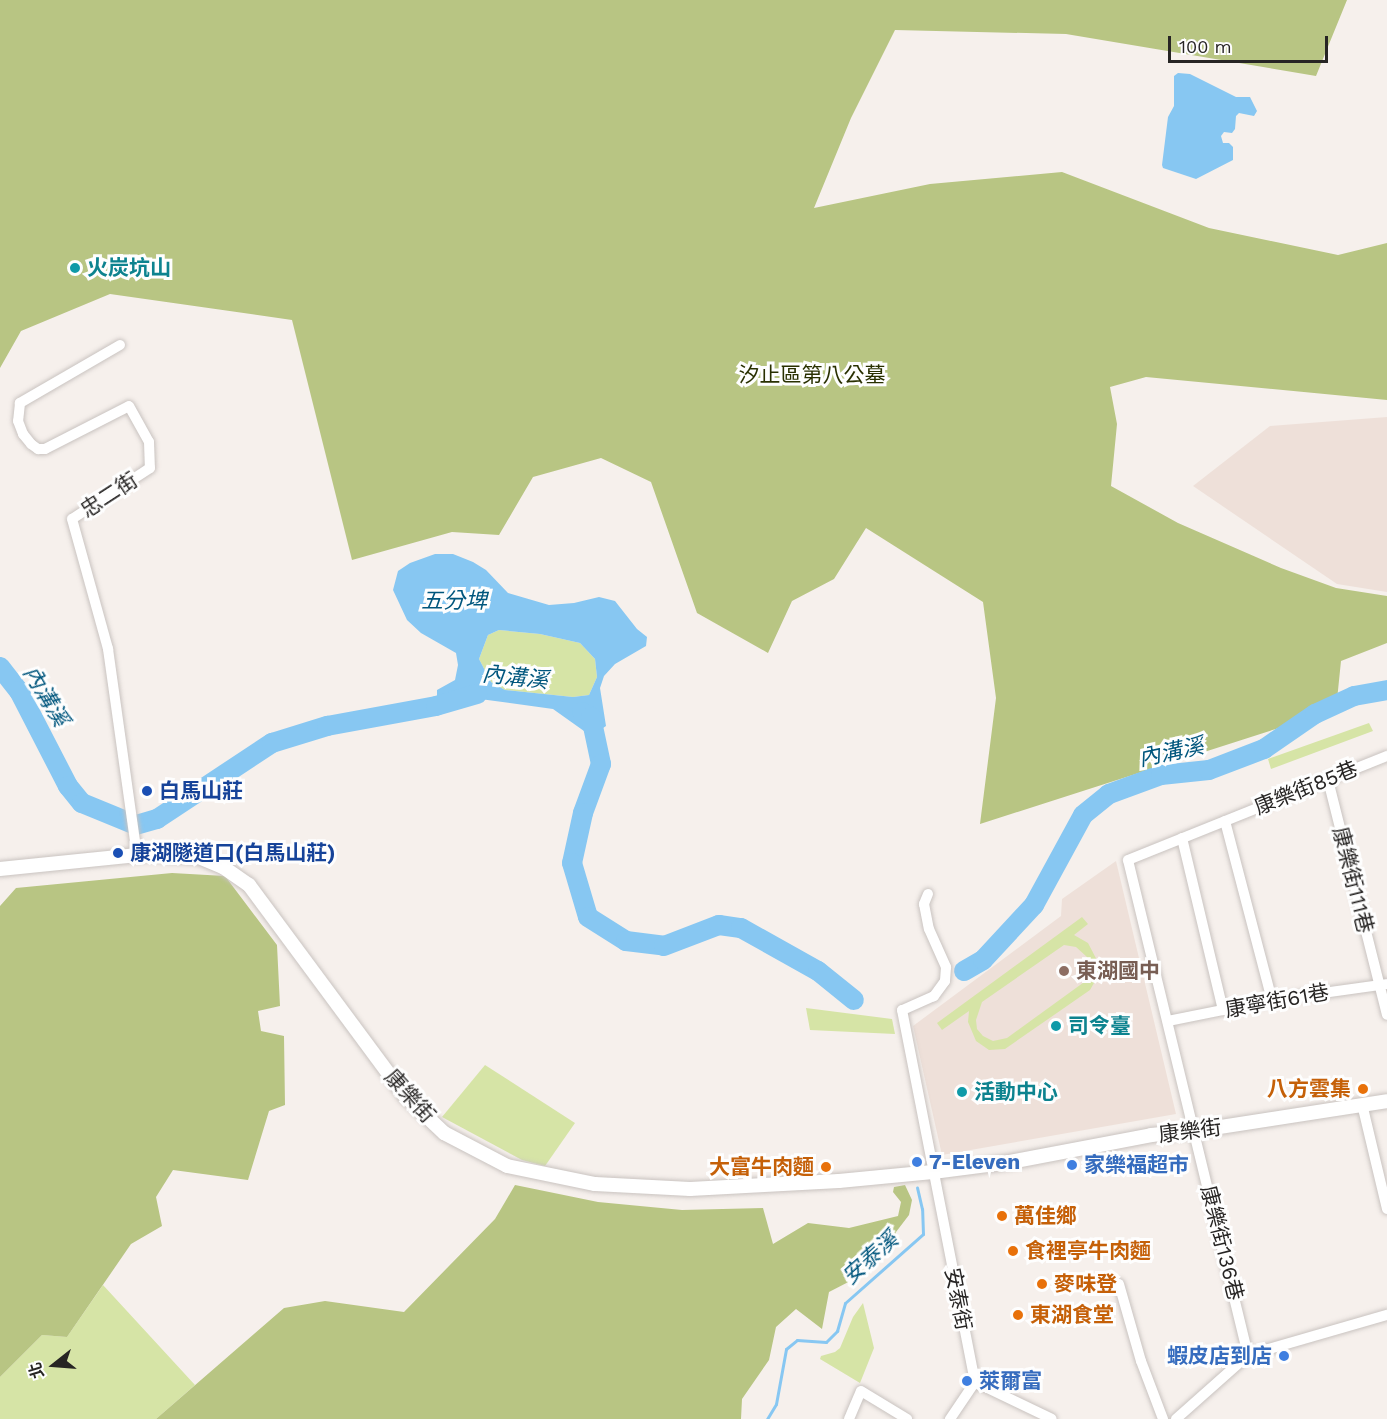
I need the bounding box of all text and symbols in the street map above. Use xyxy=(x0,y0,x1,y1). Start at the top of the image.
scale bar xyxy=(1171,24,1332,62)
text: 100 m xyxy=(1179,36,1232,57)
place label: 火炭坑山 xyxy=(87,255,171,281)
marker: 火炭坑山 xyxy=(68,261,82,275)
park label: 汐止區第八公墓 xyxy=(739,362,885,388)
street label: 忠二街 xyxy=(76,467,142,523)
water label: 五分埤 xyxy=(421,588,487,614)
water label: 內溝溪 xyxy=(481,660,549,694)
water label: 內溝溪 xyxy=(18,661,74,731)
water label: 內溝溪 xyxy=(1136,732,1206,772)
street label: 康樂街85巷 xyxy=(1251,756,1361,820)
place label: 白馬山莊 xyxy=(159,778,243,804)
marker: 白馬山莊 xyxy=(140,784,154,798)
street label: 康樂街111巷 xyxy=(1328,824,1378,936)
place label: 康湖隧道口(白馬山莊) xyxy=(130,840,335,866)
marker: 康湖隧道口(白馬山莊) xyxy=(111,846,125,860)
place label: 東湖國中 xyxy=(1076,958,1160,984)
marker: 東湖國中 xyxy=(1057,964,1071,978)
street label: 康寧街61巷 xyxy=(1223,979,1331,1023)
place label: 司令臺 xyxy=(1068,1013,1131,1039)
marker: 司令臺 xyxy=(1049,1019,1063,1033)
street label: 康樂街 xyxy=(380,1064,440,1128)
place label: 八方雲集 xyxy=(1267,1076,1351,1102)
place label: 活動中心 xyxy=(974,1079,1058,1105)
marker: 八方雲集 xyxy=(1356,1082,1370,1096)
marker: 活動中心 xyxy=(955,1085,969,1099)
street label: 康樂街 xyxy=(1157,1115,1223,1147)
place label: 7-Eleven xyxy=(929,1149,1020,1175)
place label: 家樂福超市 xyxy=(1084,1152,1189,1178)
place label: 大富牛肉麵 xyxy=(709,1154,814,1180)
marker: 7-Eleven xyxy=(910,1155,924,1169)
marker: 家樂福超市 xyxy=(1065,1158,1079,1172)
marker: 大富牛肉麵 xyxy=(819,1160,833,1174)
street label: 康樂街136巷 xyxy=(1196,1183,1248,1303)
place label: 萬佳鄉 xyxy=(1014,1203,1077,1229)
marker: 萬佳鄉 xyxy=(995,1209,1009,1223)
water label: 安泰溪 xyxy=(837,1226,903,1290)
place label: 食裡亭牛肉麵 xyxy=(1025,1238,1151,1264)
marker: 食裡亭牛肉麵 xyxy=(1006,1244,1020,1258)
street label: 安泰街 xyxy=(940,1266,976,1332)
place label: 麥味登 xyxy=(1054,1271,1117,1297)
marker: 麥味登 xyxy=(1035,1277,1049,1291)
place label: 東湖食堂 xyxy=(1030,1302,1114,1328)
marker: 東湖食堂 xyxy=(1011,1308,1025,1322)
north arrow xyxy=(24,1335,84,1395)
place label: 蝦皮店到店 xyxy=(1167,1343,1272,1369)
marker: 蝦皮店到店 xyxy=(1277,1349,1291,1363)
text: 北 xyxy=(25,1360,48,1381)
place label: 萊爾富 xyxy=(979,1368,1042,1394)
marker: 萊爾富 xyxy=(960,1374,974,1388)

